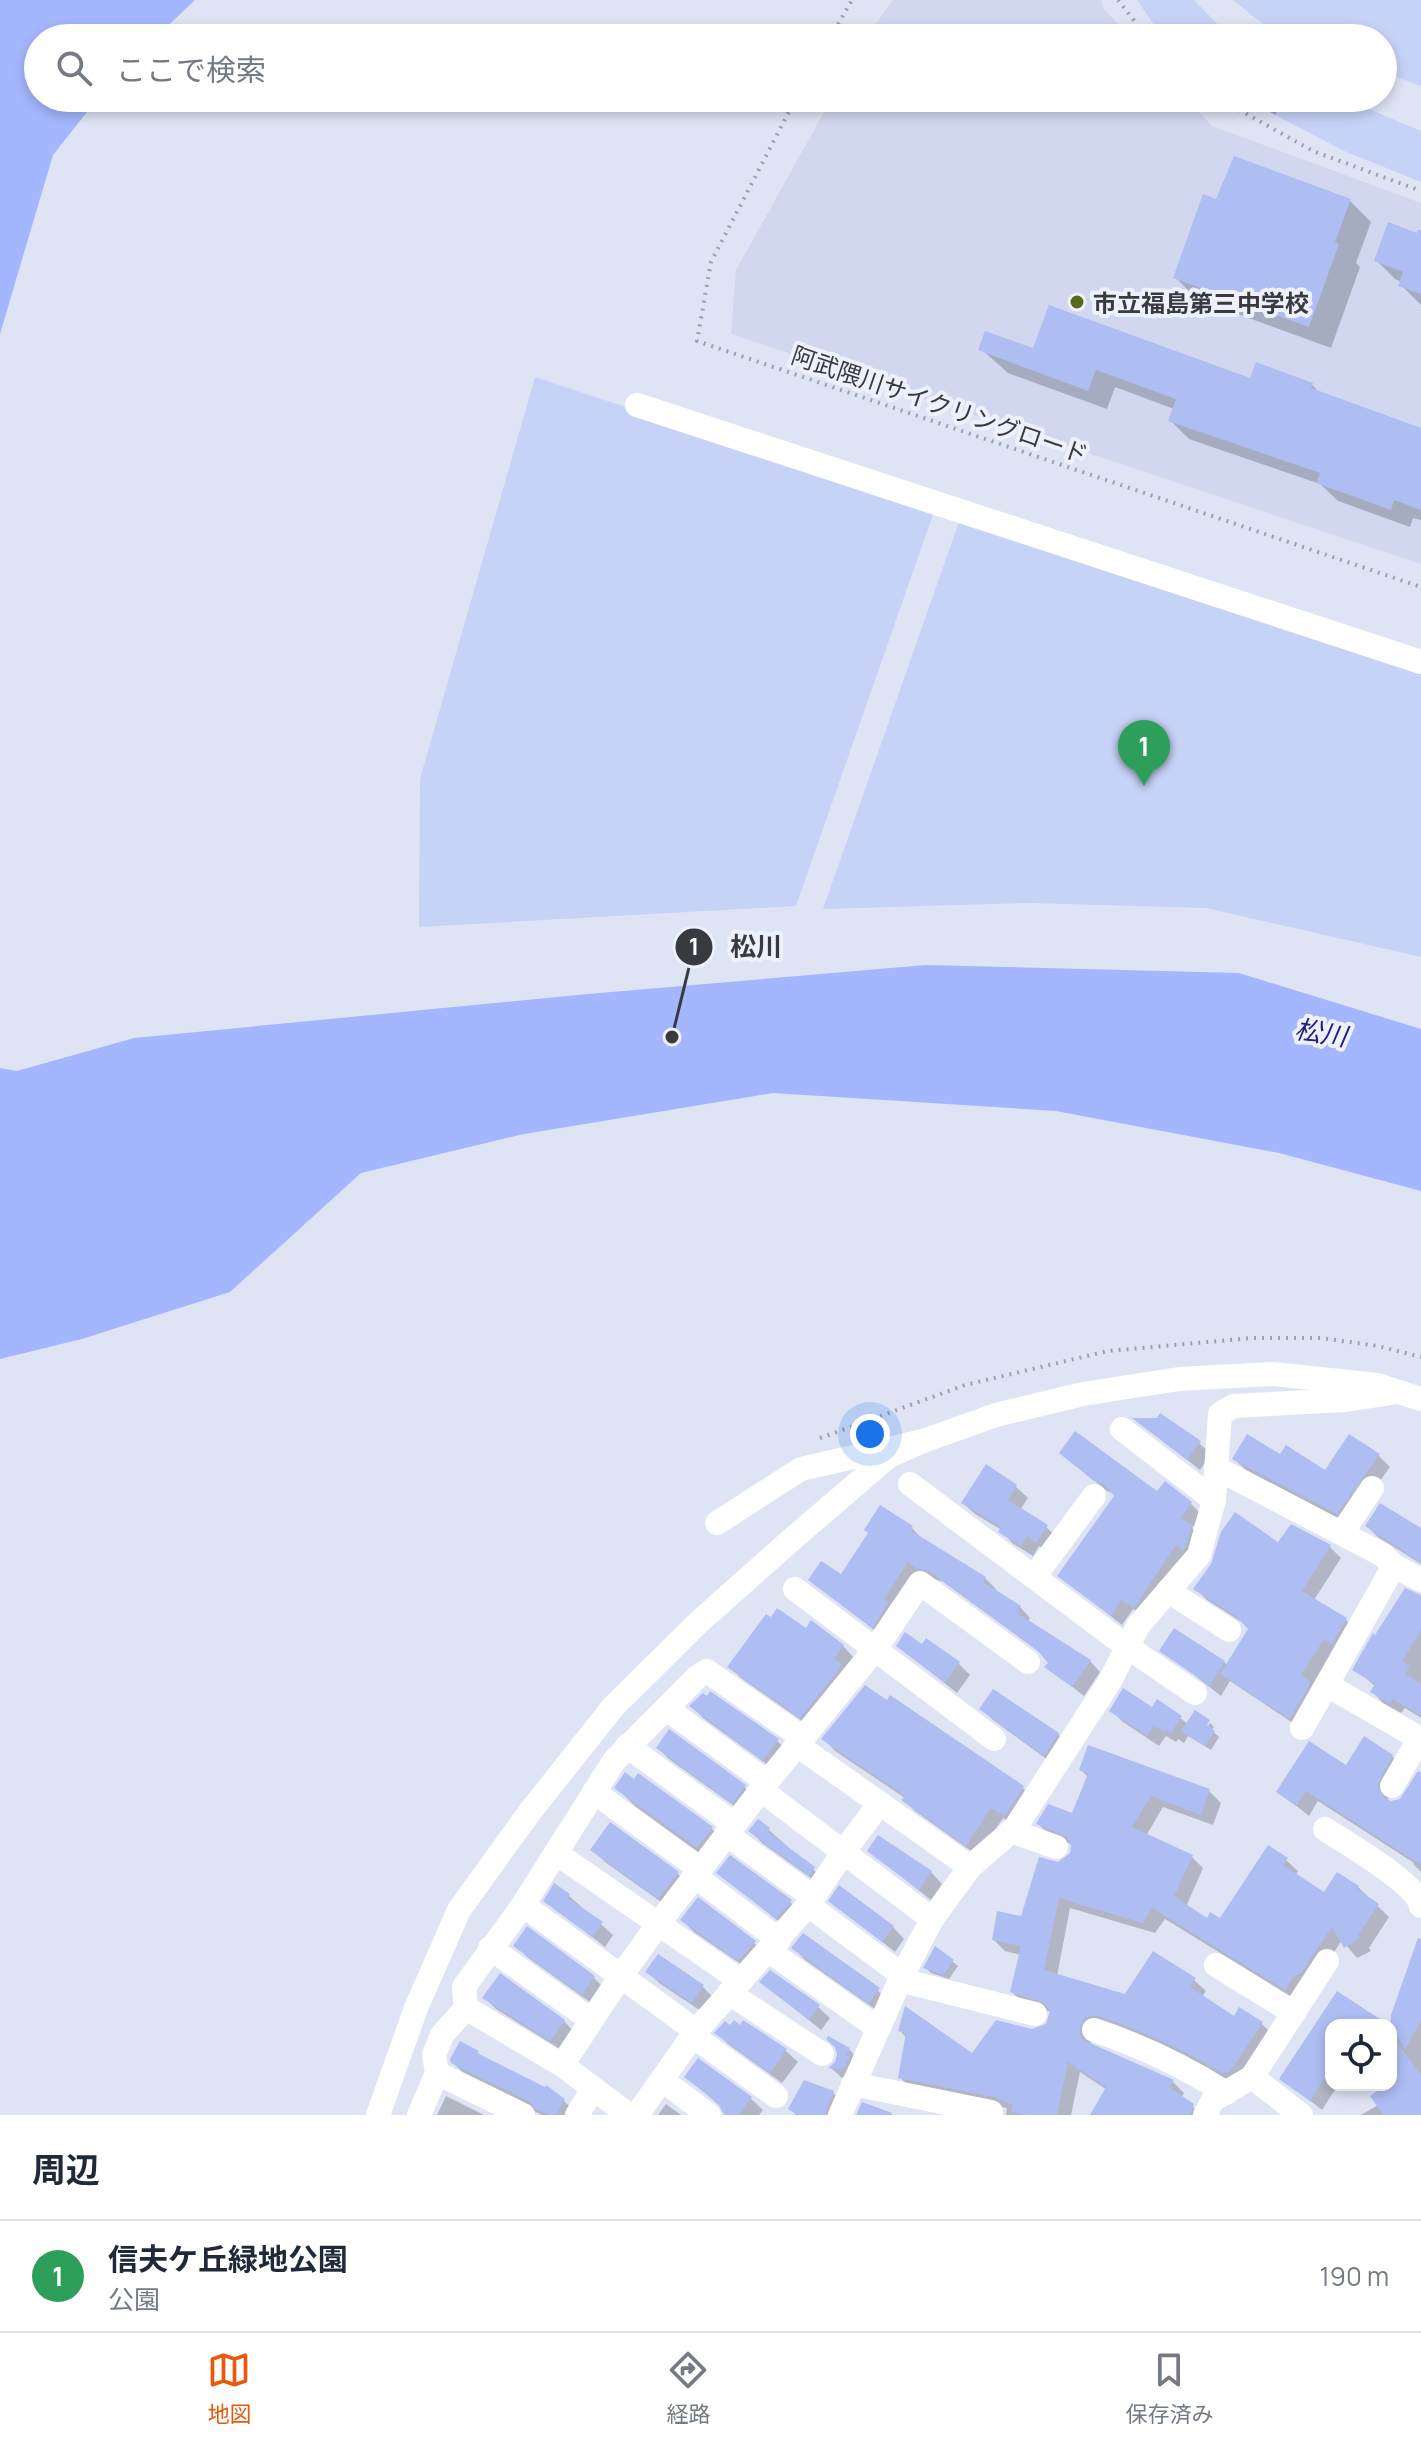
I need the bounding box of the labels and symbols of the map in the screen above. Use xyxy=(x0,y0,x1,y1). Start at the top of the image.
place label: 市立福島第三中学校 xyxy=(1093,286,1309,319)
marker: 市立福島第三中学校 xyxy=(1068,293,1086,311)
street label: 阿武隈川サイクリングロード xyxy=(787,338,1093,470)
pin: 1 xyxy=(1118,720,1170,786)
callout: 松川 xyxy=(674,922,798,972)
text: 松川 xyxy=(730,928,782,964)
text: 1 xyxy=(689,929,699,962)
water label: 松川 xyxy=(1292,1010,1352,1054)
your location xyxy=(850,1414,890,1454)

